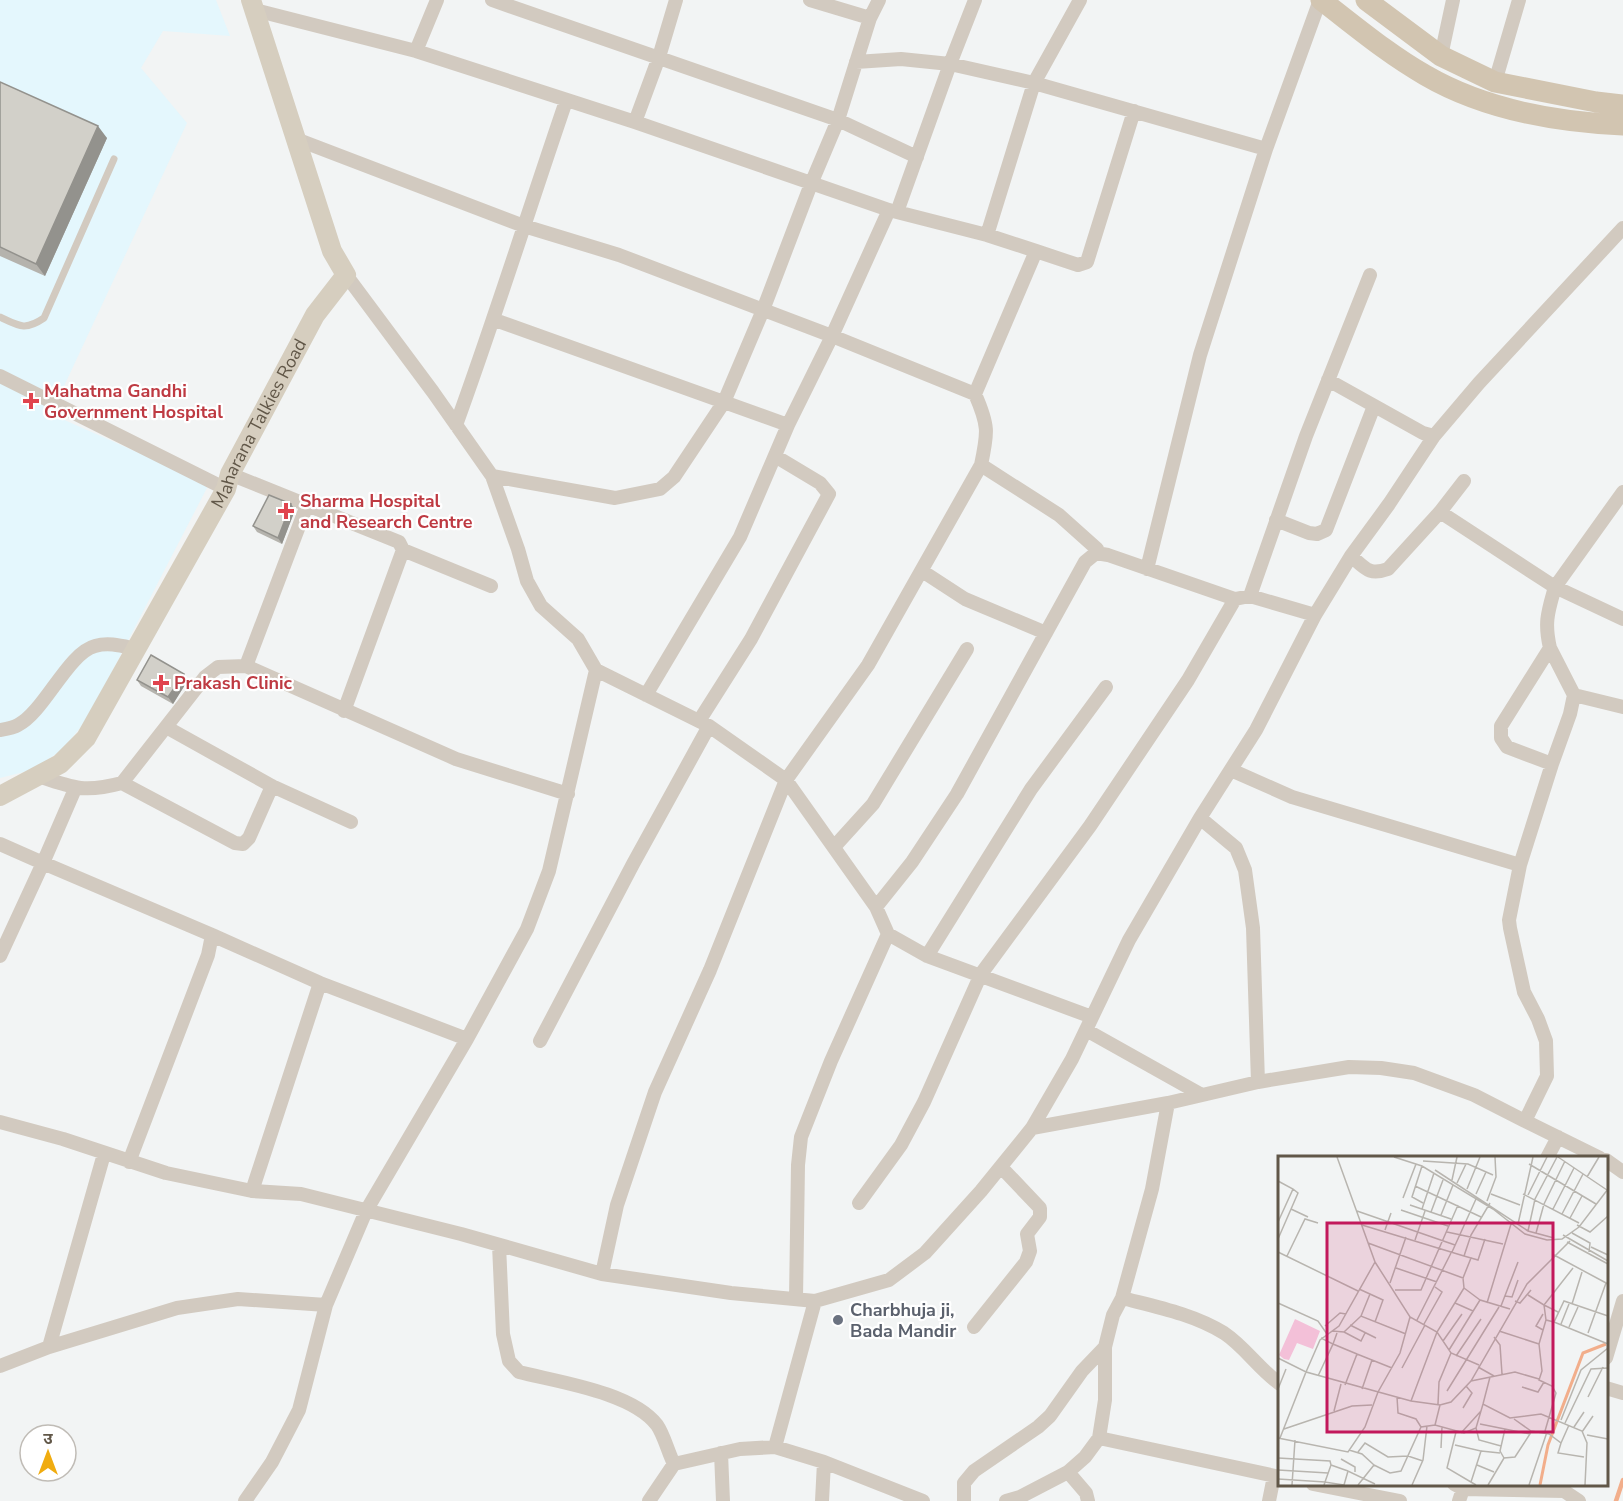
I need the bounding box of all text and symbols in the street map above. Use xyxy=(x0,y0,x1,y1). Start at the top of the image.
street label: Maharana Talkies Road xyxy=(206,335,312,512)
place label: Mahatma Gandhi Government Hospital xyxy=(44,379,223,424)
marker: Mahatma Gandhi Government Hospital xyxy=(22,392,40,410)
place label: Sharma Hospital and Research Centre xyxy=(300,489,473,534)
marker: Sharma Hospital and Research Centre xyxy=(277,502,295,520)
place label: Prakash Clinic xyxy=(174,671,293,695)
marker: Prakash Clinic xyxy=(152,674,170,692)
inset map xyxy=(1278,1156,1608,1486)
place label: Charbhuja ji, Bada Mandir xyxy=(850,1298,956,1343)
marker: Charbhuja ji, Bada Mandir xyxy=(831,1313,845,1327)
north arrow xyxy=(18,1423,78,1483)
text: उ xyxy=(43,1428,53,1450)

